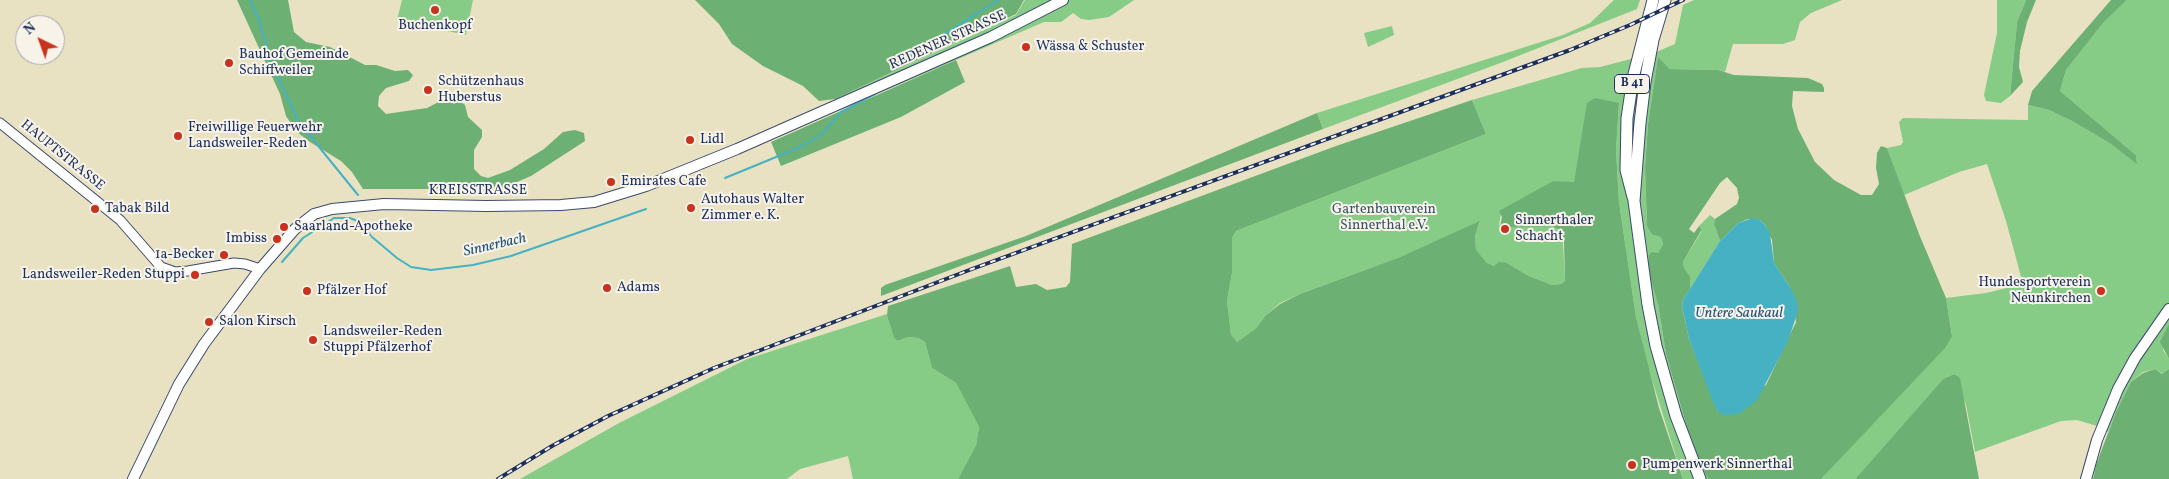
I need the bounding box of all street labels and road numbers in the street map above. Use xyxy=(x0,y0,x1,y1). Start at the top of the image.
street label: REDENER STRASSE xyxy=(887,8,1009,74)
road number: B 41 xyxy=(1614,74,1650,94)
street label: HAUPTSTRASSE xyxy=(17,117,107,195)
street label: KREISSTRASSE xyxy=(429,183,527,199)

